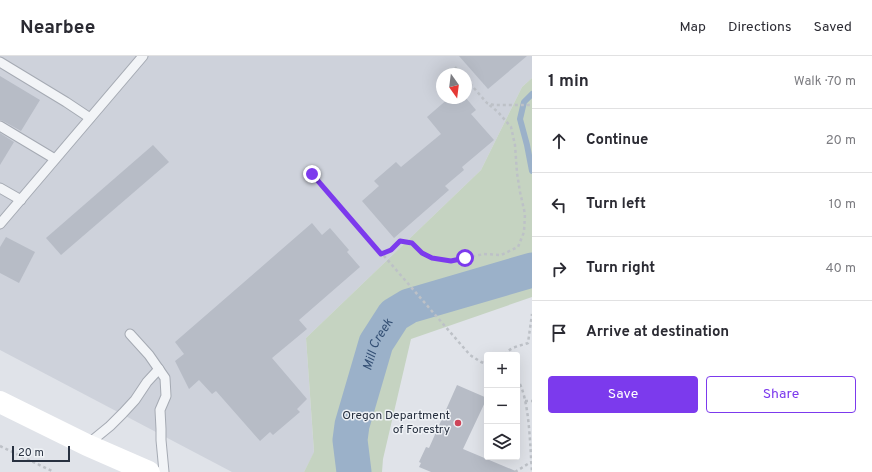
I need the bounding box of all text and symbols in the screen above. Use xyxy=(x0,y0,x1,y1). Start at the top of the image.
text: Nearbee xyxy=(20,16,95,40)
text: Map xyxy=(680,19,706,36)
text: Directions xyxy=(728,19,792,36)
text: Saved xyxy=(814,19,852,36)
north arrow xyxy=(436,68,472,104)
text: 1 min xyxy=(548,71,589,93)
text: Walk · 70 m xyxy=(794,74,856,90)
icon: ahead xyxy=(548,130,570,152)
text: Continue xyxy=(586,131,648,150)
text: 20 m xyxy=(826,133,856,149)
route end xyxy=(303,165,321,183)
icon: left xyxy=(548,194,570,216)
text: Turn left xyxy=(586,195,646,214)
text: 10 m xyxy=(829,197,856,213)
route start xyxy=(456,249,474,267)
icon: right xyxy=(548,258,570,280)
text: Turn right xyxy=(586,259,655,278)
text: 40 m xyxy=(826,261,856,277)
water label: Mill Creek xyxy=(360,316,398,373)
icon: arrive xyxy=(548,322,570,344)
text: Arrive at destination xyxy=(586,323,729,342)
map controls xyxy=(484,352,520,460)
button: + xyxy=(484,352,520,388)
button: Save xyxy=(548,376,698,413)
button: Share xyxy=(706,376,856,413)
button: − xyxy=(484,388,520,424)
place label: Oregon Department of Forestry xyxy=(342,408,450,438)
marker: Oregon Department of Forestry xyxy=(453,418,463,428)
button: layers xyxy=(484,424,520,460)
scale bar xyxy=(12,444,70,463)
text: 20 m xyxy=(18,446,44,460)

